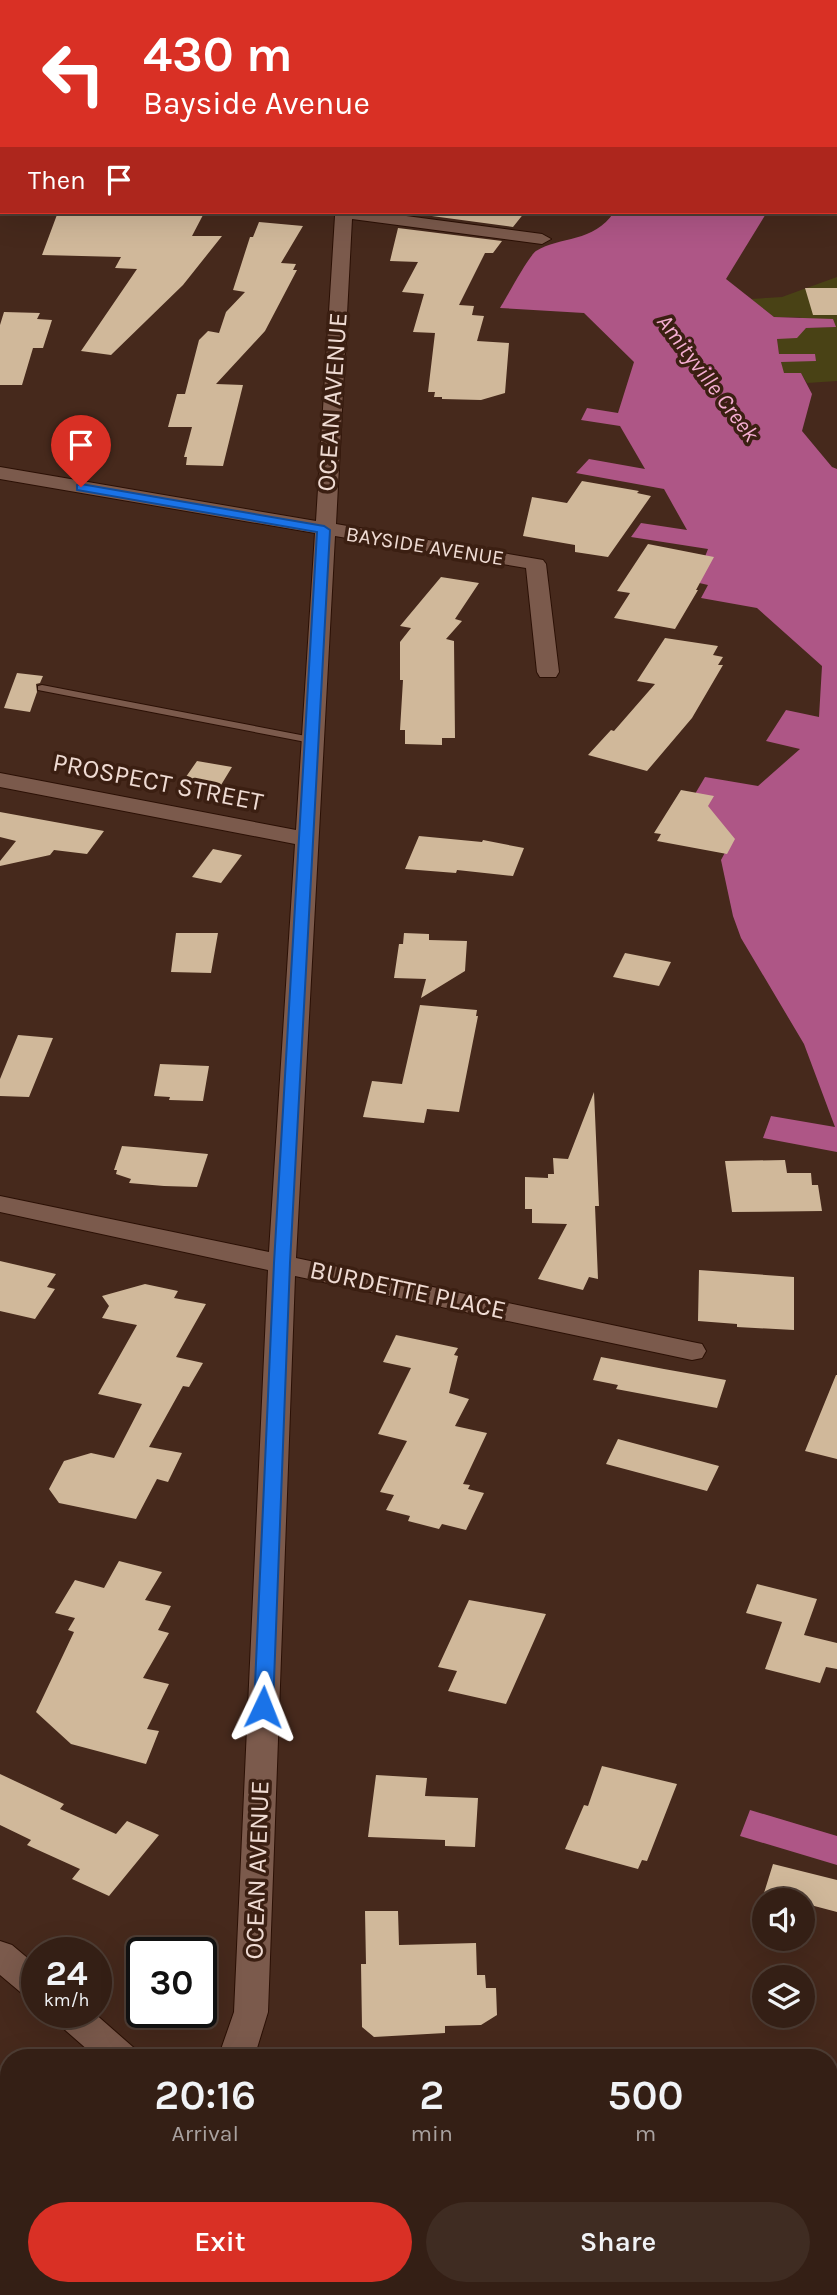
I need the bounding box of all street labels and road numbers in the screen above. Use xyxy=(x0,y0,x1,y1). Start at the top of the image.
street label: OCEAN AVENUE xyxy=(310,312,354,492)
street label: BAYSIDE AVENUE xyxy=(344,522,506,570)
street label: PROSPECT STREET xyxy=(50,746,266,818)
street label: BURDETTE PLACE xyxy=(307,1254,509,1326)
street label: OCEAN AVENUE xyxy=(238,1780,276,1960)

